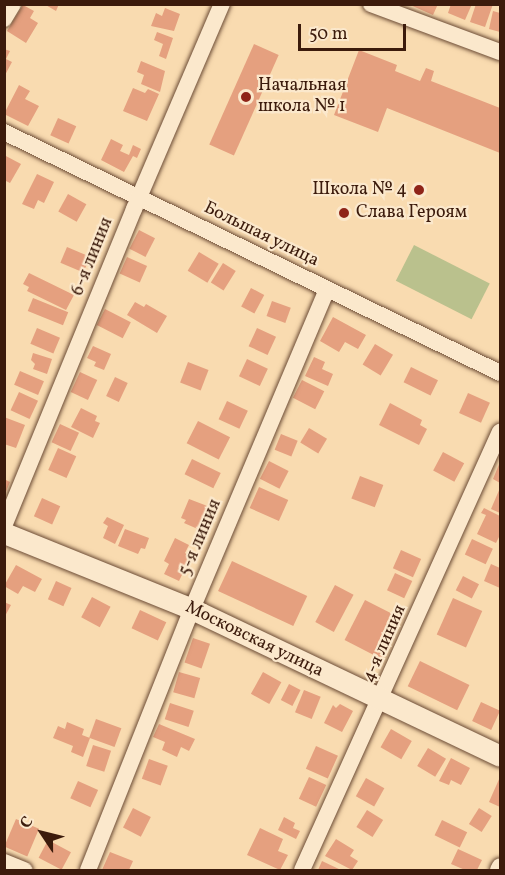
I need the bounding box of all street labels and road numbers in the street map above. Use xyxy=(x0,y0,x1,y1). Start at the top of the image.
street label: Большая улица xyxy=(200,198,322,272)
street label: 6-я линия xyxy=(68,215,118,299)
street label: 5-я линия xyxy=(175,496,227,580)
street label: Московская улица xyxy=(181,597,327,683)
street label: 4-я линия xyxy=(358,602,412,686)

